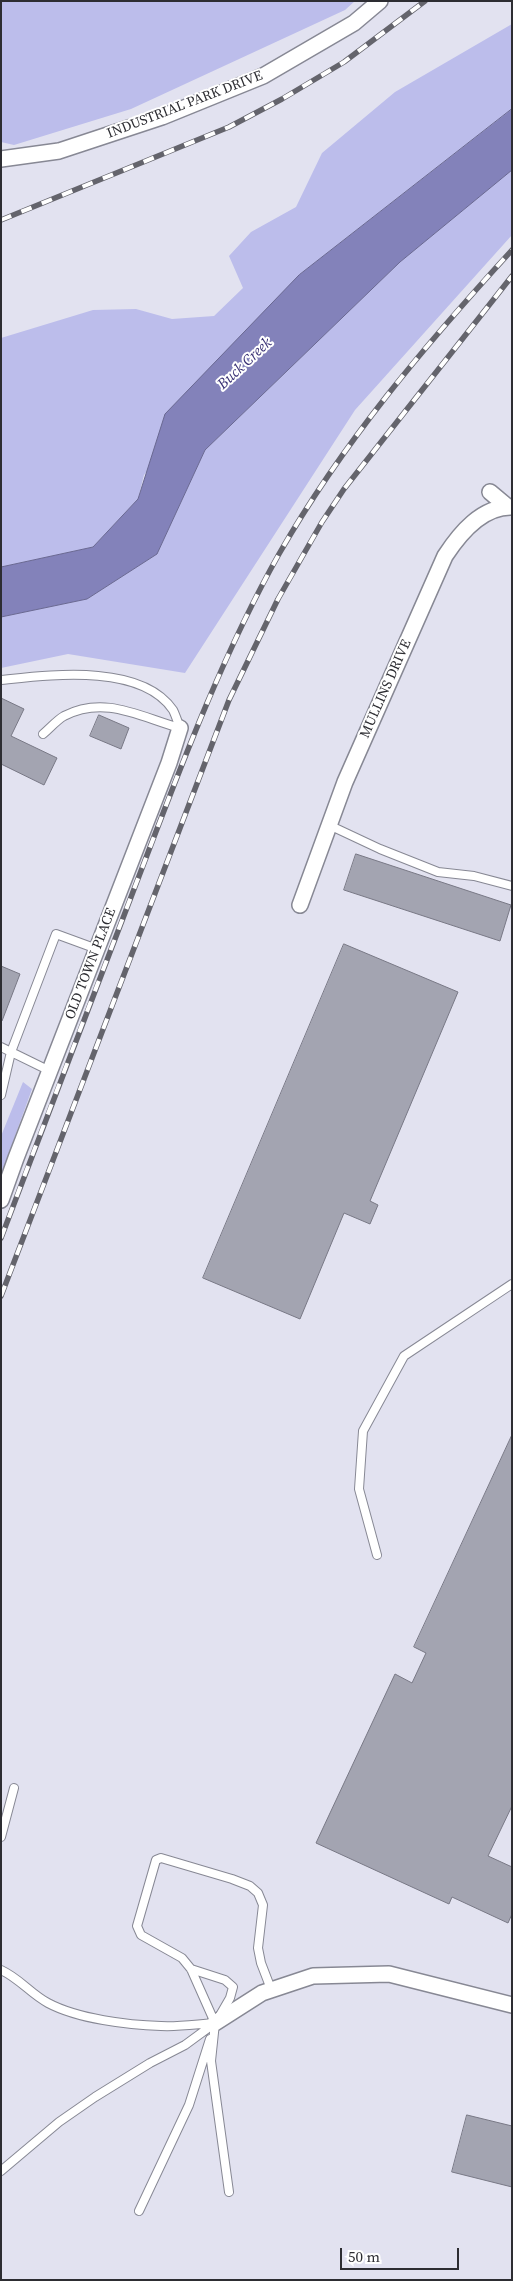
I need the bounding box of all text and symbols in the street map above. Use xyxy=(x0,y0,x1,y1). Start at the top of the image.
street label: INDUSTRIAL PARK DRIVE xyxy=(105,68,265,142)
water label: Buck Creek xyxy=(214,334,276,394)
street label: MULLINS DRIVE xyxy=(357,637,415,741)
street label: OLD TOWN PLACE xyxy=(62,906,120,1022)
scale bar xyxy=(343,2238,462,2270)
text: 50 m xyxy=(348,2246,380,2267)

